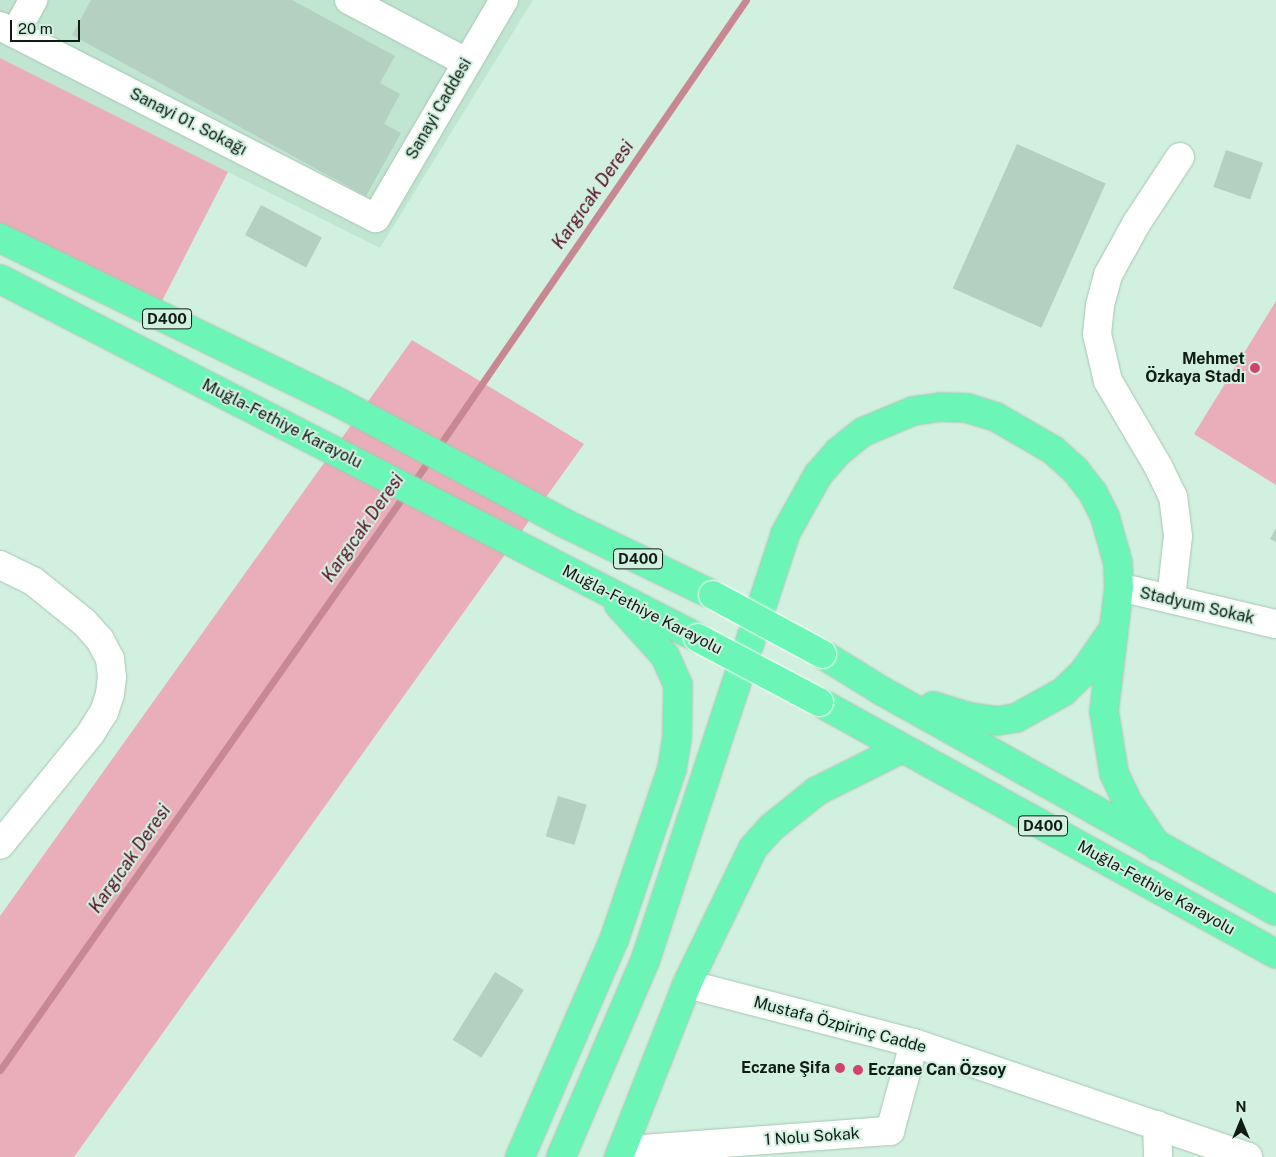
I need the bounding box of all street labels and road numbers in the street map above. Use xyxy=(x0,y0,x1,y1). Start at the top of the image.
street label: Sanayi Caddesi xyxy=(402,55,476,163)
street label: Sanayi 01. Sokağı xyxy=(126,84,250,160)
road number: D400 xyxy=(142,306,192,332)
street label: Muğla-Fethiye Karayolu xyxy=(199,375,365,473)
road number: D400 xyxy=(613,546,663,572)
street label: Muğla-Fethiye Karayolu xyxy=(559,561,725,659)
street label: Stadyum Sokak xyxy=(1138,583,1256,629)
road number: D400 xyxy=(1018,814,1068,838)
street label: Muğla-Fethiye Karayolu xyxy=(1074,837,1238,939)
street label: Mustafa Özpirinç Cadde xyxy=(751,993,929,1057)
street label: 1 Nolu Sokak xyxy=(764,1124,860,1150)

